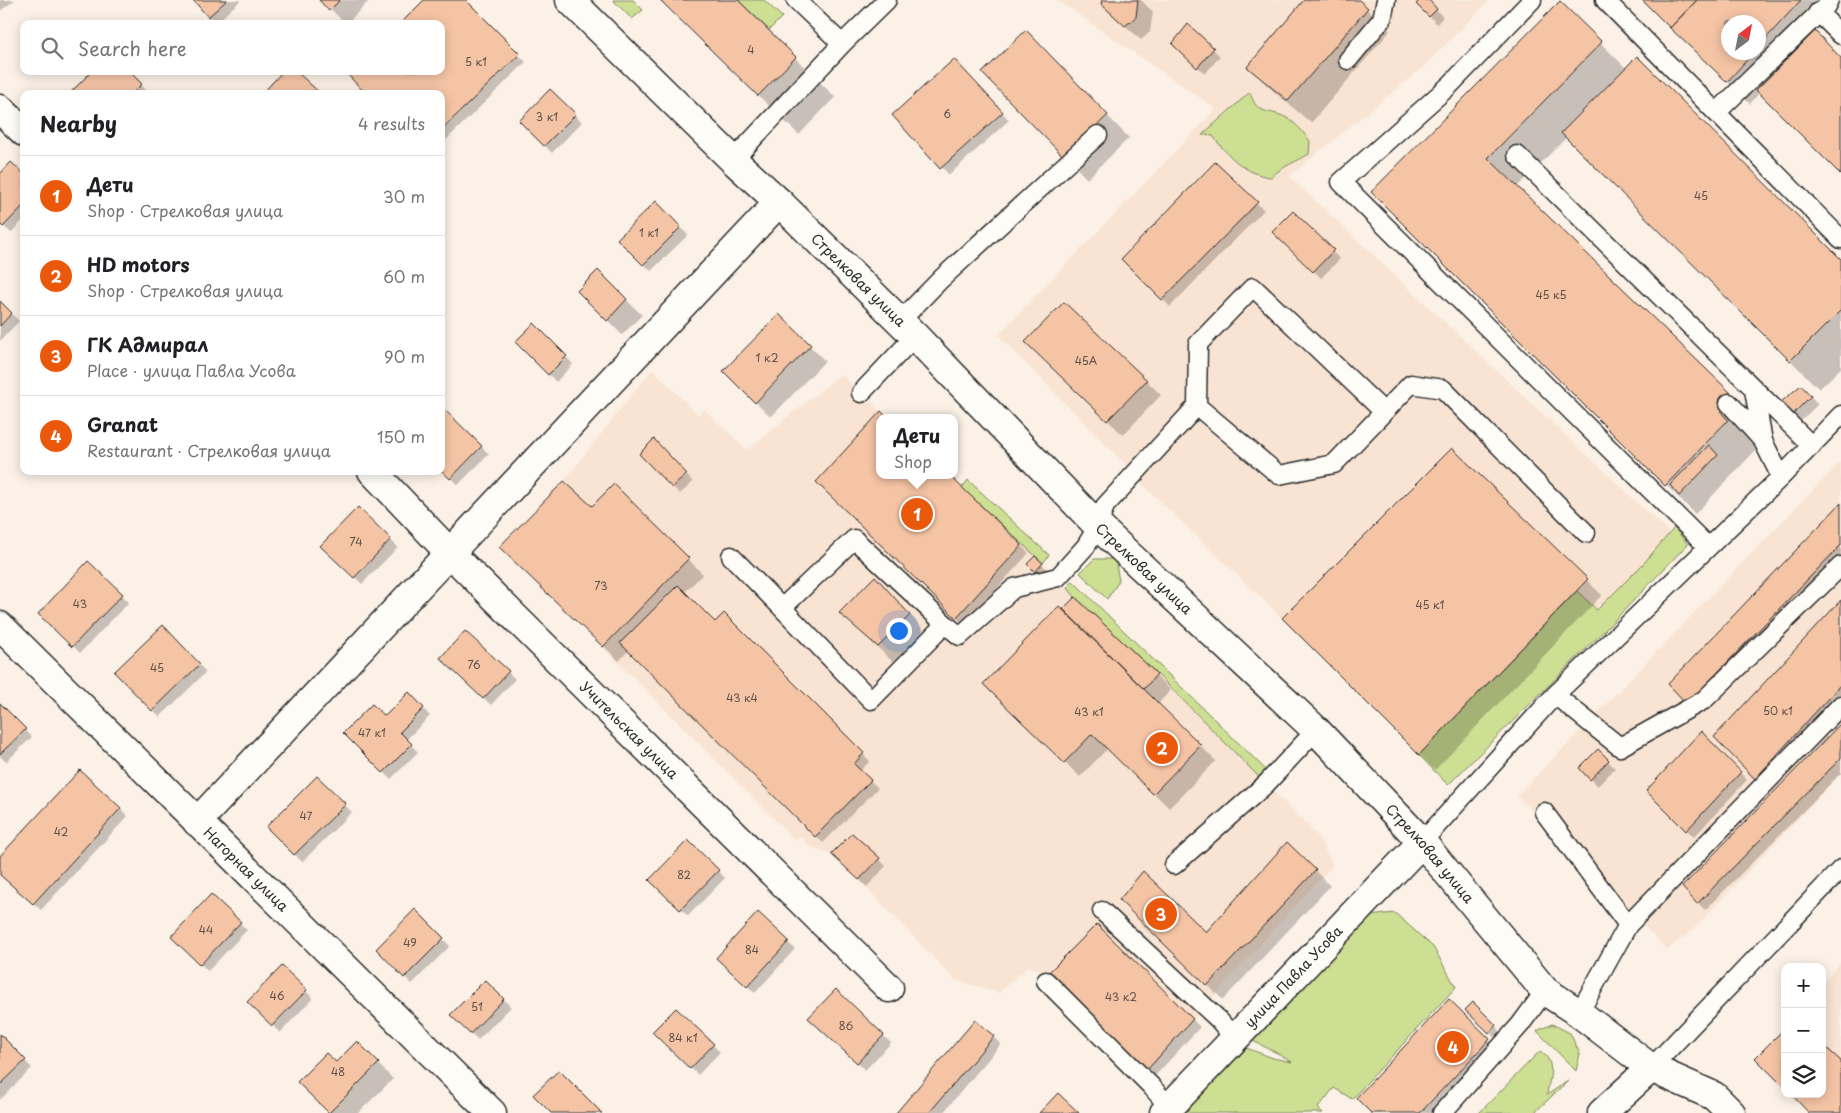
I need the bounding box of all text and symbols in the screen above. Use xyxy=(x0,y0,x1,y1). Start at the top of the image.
north arrow xyxy=(1721,15,1766,60)
search box xyxy=(20,20,445,75)
icon: search xyxy=(38,34,66,62)
text: Search here xyxy=(78,34,187,62)
house number: 4 xyxy=(747,41,755,58)
house number: 5 к1 xyxy=(465,53,487,70)
house number: 6 xyxy=(943,105,951,122)
text: Nearby xyxy=(40,107,117,139)
house number: 3 к1 xyxy=(536,108,558,125)
text: 4 results xyxy=(358,111,425,135)
text: Дети xyxy=(87,170,134,198)
text: 1 xyxy=(52,184,60,208)
text: 30 m xyxy=(383,184,425,208)
house number: 45 xyxy=(1694,187,1708,204)
text: Shop · Стрелковая улица xyxy=(87,198,283,222)
house number: 1 к1 xyxy=(639,224,659,241)
street label: Стрелковая улица xyxy=(806,228,911,331)
text: HD motors xyxy=(87,250,190,278)
text: 2 xyxy=(50,264,62,288)
text: 60 m xyxy=(383,264,425,288)
text: Shop · Стрелковая улица xyxy=(87,278,283,302)
house number: 45 к5 xyxy=(1535,286,1567,303)
text: ГК Адмирал xyxy=(87,330,208,358)
text: 3 xyxy=(51,344,61,368)
text: 90 m xyxy=(384,344,425,368)
house number: 1 к2 xyxy=(756,349,779,366)
house number: 45А xyxy=(1075,352,1098,369)
text: Place · улица Павла Усова xyxy=(87,358,296,382)
text: Granat xyxy=(87,410,158,438)
popup xyxy=(876,414,958,479)
text: Дети xyxy=(894,421,940,449)
text: 4 xyxy=(51,424,61,448)
text: 150 m xyxy=(377,424,425,448)
text: Restaurant · Стрелковая улица xyxy=(87,438,331,462)
text: Shop xyxy=(894,449,932,473)
pin: 1 xyxy=(901,495,933,533)
street label: Стрелковая улица xyxy=(1091,518,1197,619)
house number: 74 xyxy=(349,533,363,550)
house number: 73 xyxy=(594,577,608,594)
house number: 43 xyxy=(73,595,87,612)
house number: 45 к1 xyxy=(1416,596,1445,613)
your location xyxy=(886,618,912,644)
house number: 76 xyxy=(467,656,481,673)
house number: 45 xyxy=(150,659,164,676)
street label: Учительская улица xyxy=(575,676,683,784)
house number: 43 к4 xyxy=(726,689,758,706)
house number: 50 к1 xyxy=(1763,702,1793,719)
house number: 43 к1 xyxy=(1074,703,1104,720)
house number: 47 к1 xyxy=(358,724,386,741)
pin: 2 xyxy=(1146,729,1178,767)
street label: Стрелковая улица xyxy=(1381,799,1479,908)
house number: 47 xyxy=(300,807,313,824)
street label: Нагорная улица xyxy=(199,822,294,916)
house number: 42 xyxy=(54,823,69,840)
house number: 82 xyxy=(677,866,691,883)
pin: 3 xyxy=(1145,895,1177,933)
house number: 44 xyxy=(199,921,213,938)
street label: улица Павла Усова xyxy=(1239,921,1347,1032)
house number: 49 xyxy=(403,934,417,951)
house number: 84 xyxy=(745,941,759,958)
map controls xyxy=(1781,963,1826,1098)
button: + xyxy=(1781,963,1826,1008)
house number: 46 xyxy=(270,987,285,1004)
house number: 43 к2 xyxy=(1105,988,1137,1005)
house number: 51 xyxy=(471,998,483,1015)
button: − xyxy=(1781,1008,1826,1053)
house number: 86 xyxy=(839,1017,853,1034)
pin: 4 xyxy=(1437,1028,1469,1066)
house number: 84 к1 xyxy=(668,1029,698,1046)
button: layers xyxy=(1781,1053,1826,1098)
house number: 48 xyxy=(331,1063,345,1080)

